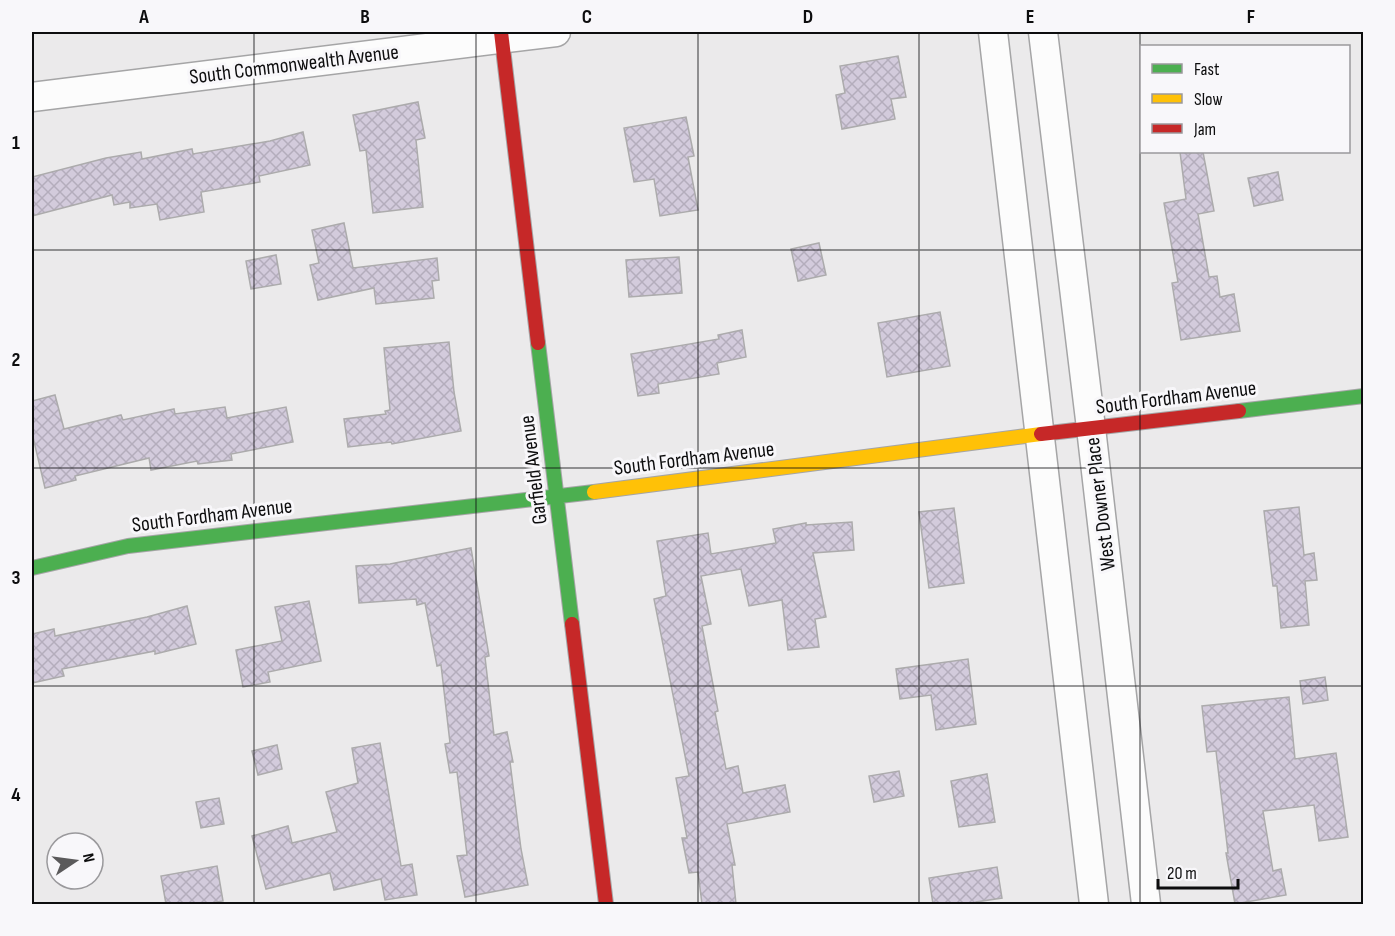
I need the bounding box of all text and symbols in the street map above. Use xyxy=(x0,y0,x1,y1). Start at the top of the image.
text: A xyxy=(138,5,149,29)
text: B xyxy=(360,5,370,29)
text: C xyxy=(582,5,592,29)
text: D xyxy=(803,5,813,29)
text: E xyxy=(1026,5,1034,29)
text: F xyxy=(1247,5,1255,29)
street label: South Commonwealth Avenue xyxy=(188,39,400,90)
legend xyxy=(1140,45,1350,153)
text: Fast xyxy=(1194,59,1220,80)
text: Slow xyxy=(1194,89,1223,110)
text: Jam xyxy=(1193,119,1216,140)
text: 1 xyxy=(12,131,20,155)
text: 2 xyxy=(12,348,20,372)
street label: South Fordham Avenue xyxy=(1094,375,1258,420)
street label: Garfield Avenue xyxy=(514,414,553,526)
street label: South Fordham Avenue xyxy=(612,436,776,481)
street label: West Downer Place xyxy=(1080,436,1121,572)
street label: South Fordham Avenue xyxy=(130,493,294,538)
text: 3 xyxy=(12,566,21,590)
text: 4 xyxy=(11,783,21,807)
north arrow xyxy=(45,831,105,891)
text: N xyxy=(78,852,98,864)
scale bar xyxy=(1158,852,1238,890)
text: 20 m xyxy=(1167,863,1197,884)

